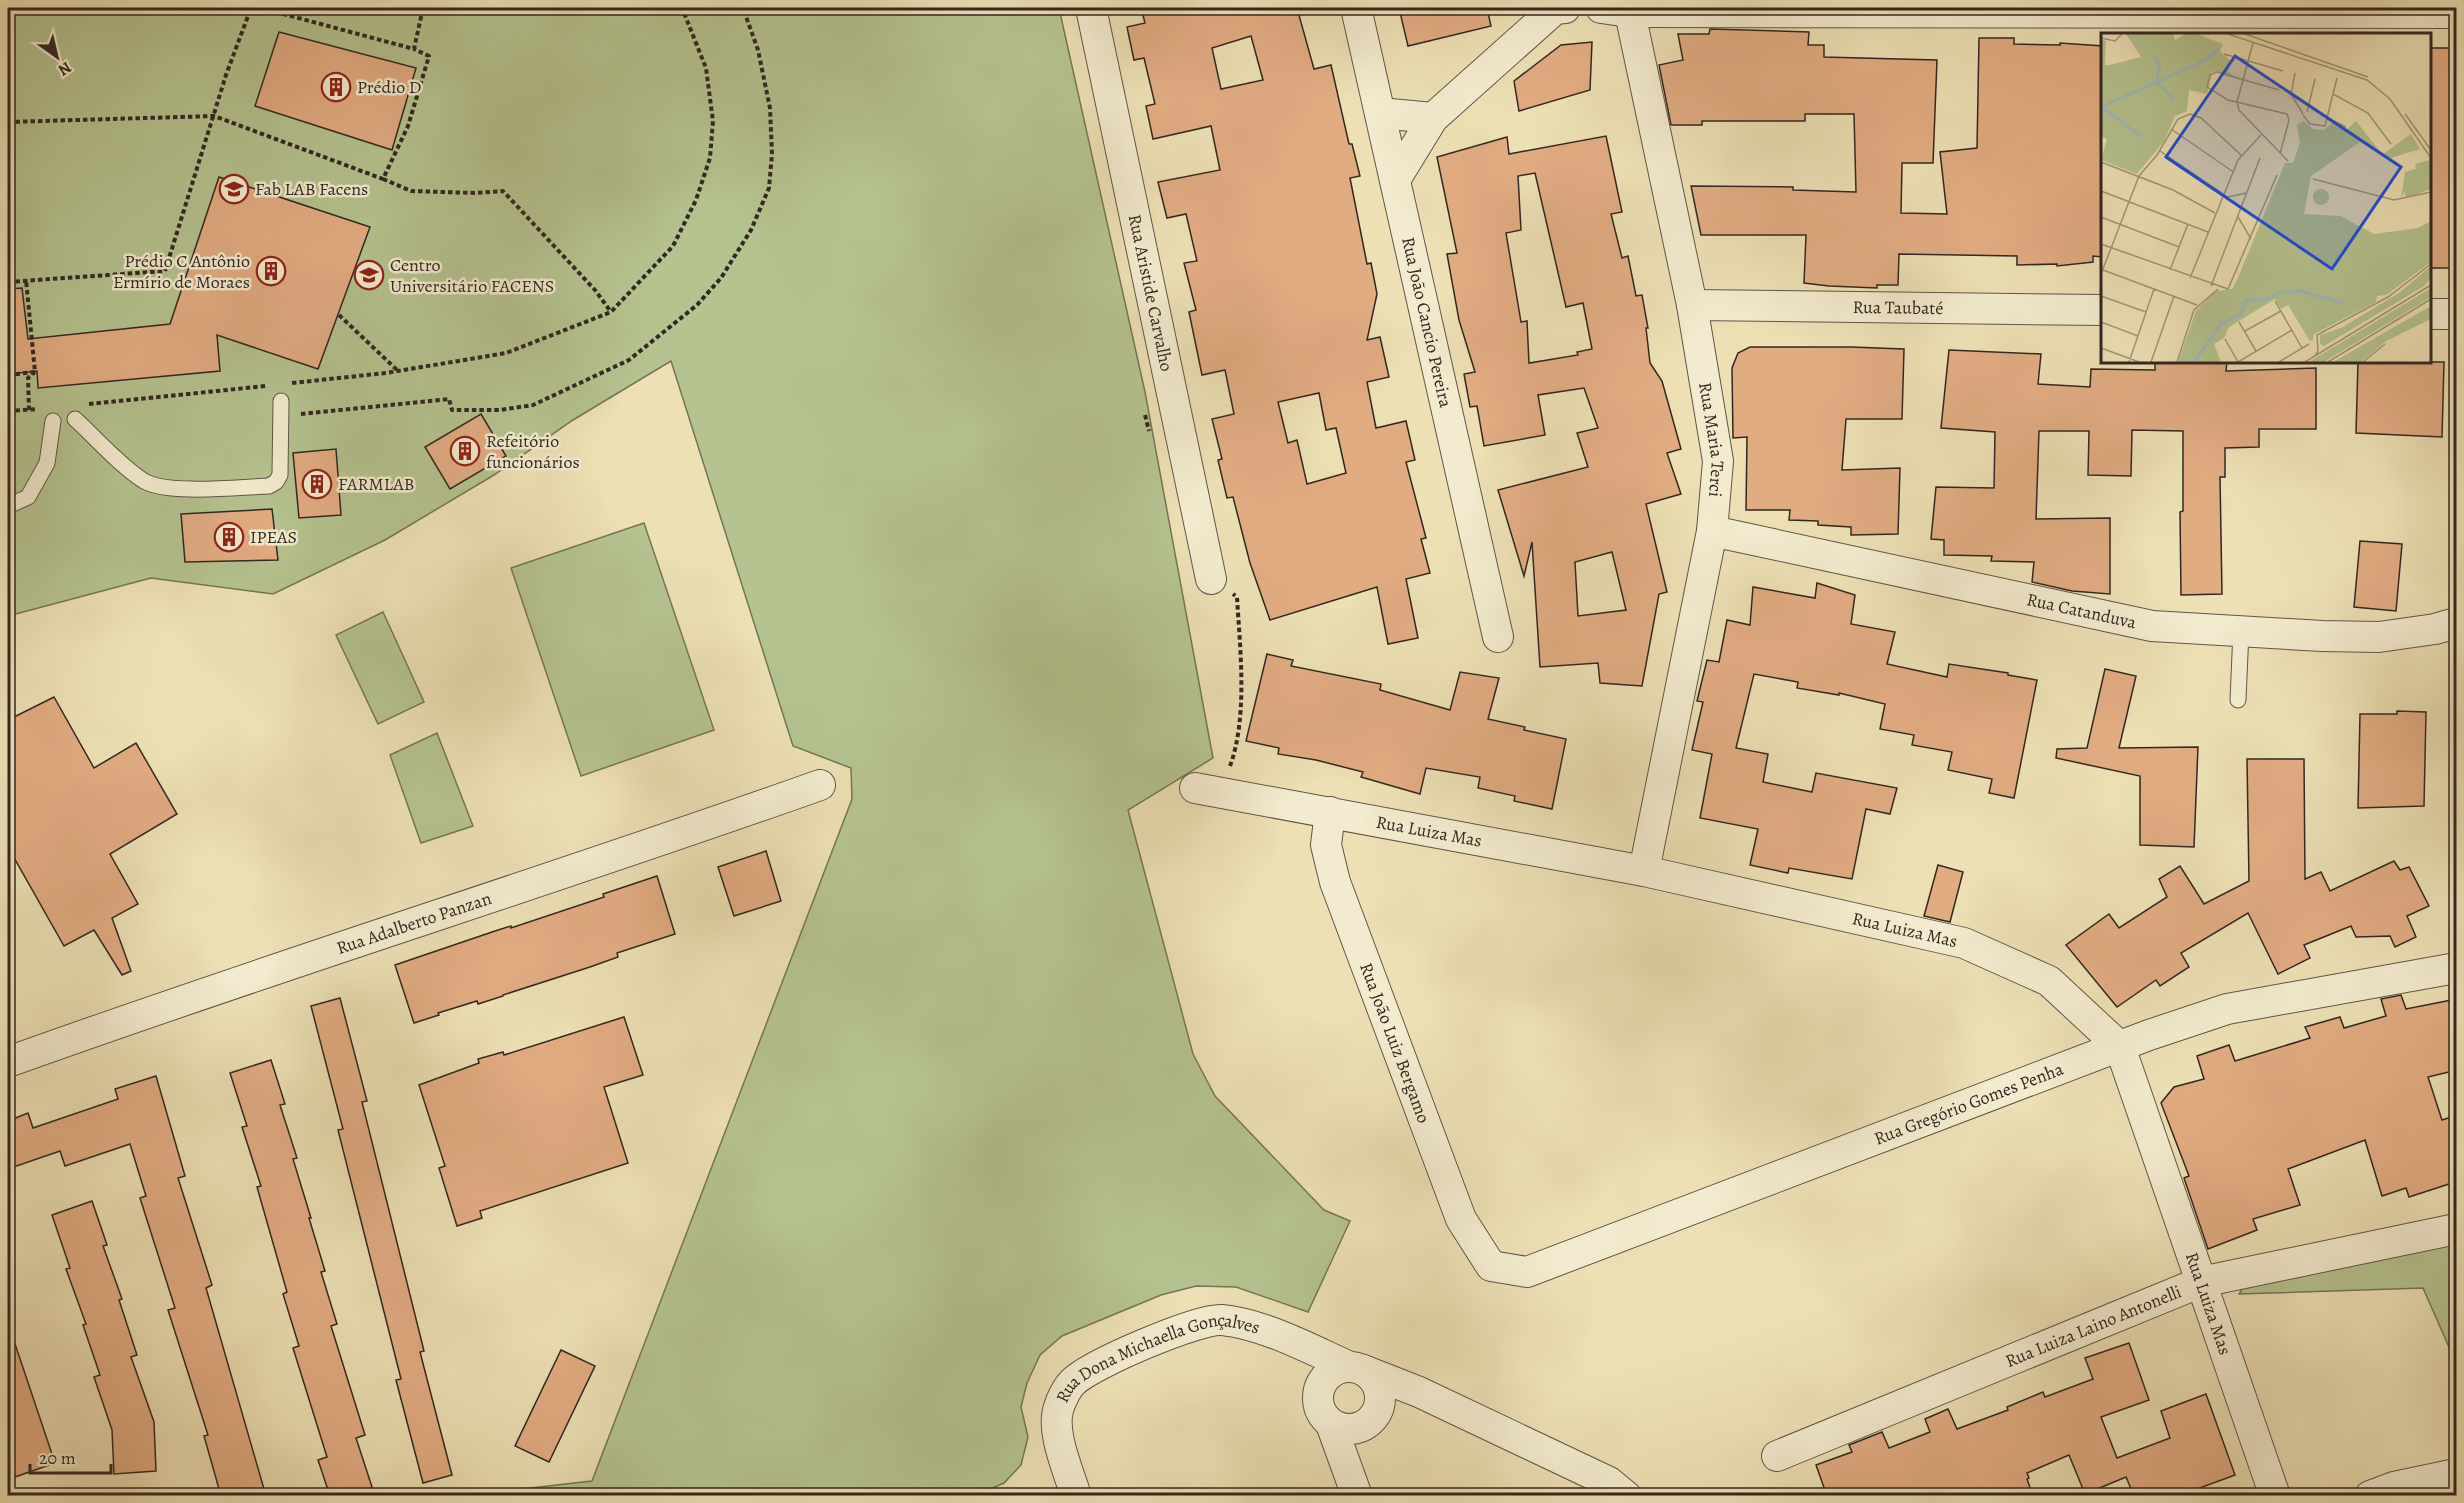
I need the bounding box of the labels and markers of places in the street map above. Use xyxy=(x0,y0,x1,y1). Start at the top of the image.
building icon: Prédio D xyxy=(320,71,352,103)
place label: Prédio D xyxy=(357,75,421,99)
school or university icon: Fab LAB Facens xyxy=(218,173,250,205)
place label: Fab LAB Facens xyxy=(255,177,368,201)
place label: Prédio C Antônio Ermírio de Moraes xyxy=(113,249,250,294)
place label: Centro Universitário FACENS xyxy=(390,253,554,298)
building icon: Prédio C Antônio Ermírio de Moraes xyxy=(255,255,287,287)
school or university icon: Centro Universitário FACENS xyxy=(353,259,385,291)
place label: Refeitório funcionários xyxy=(486,429,580,474)
building icon: Refeitório funcionários xyxy=(449,435,481,467)
building icon: FARMLAB xyxy=(301,468,333,500)
place label: FARMLAB xyxy=(338,472,415,496)
building icon: IPEAS xyxy=(213,521,245,553)
place label: IPEAS xyxy=(250,525,297,549)

